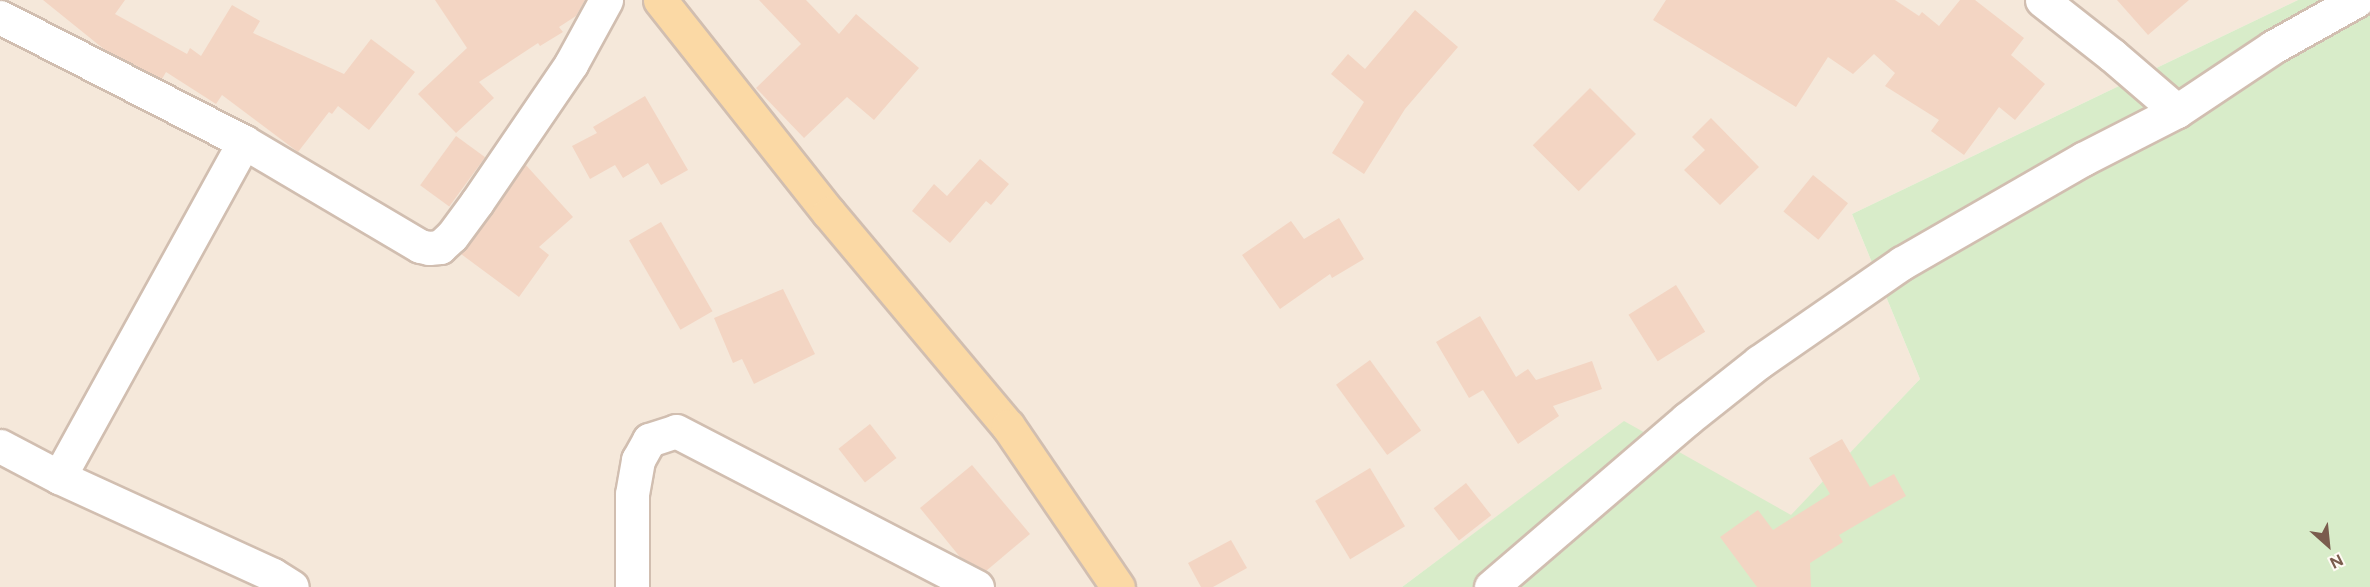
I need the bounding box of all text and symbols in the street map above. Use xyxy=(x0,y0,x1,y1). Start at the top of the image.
north arrow xyxy=(2298,515,2358,575)
text: N xyxy=(2327,550,2346,573)

